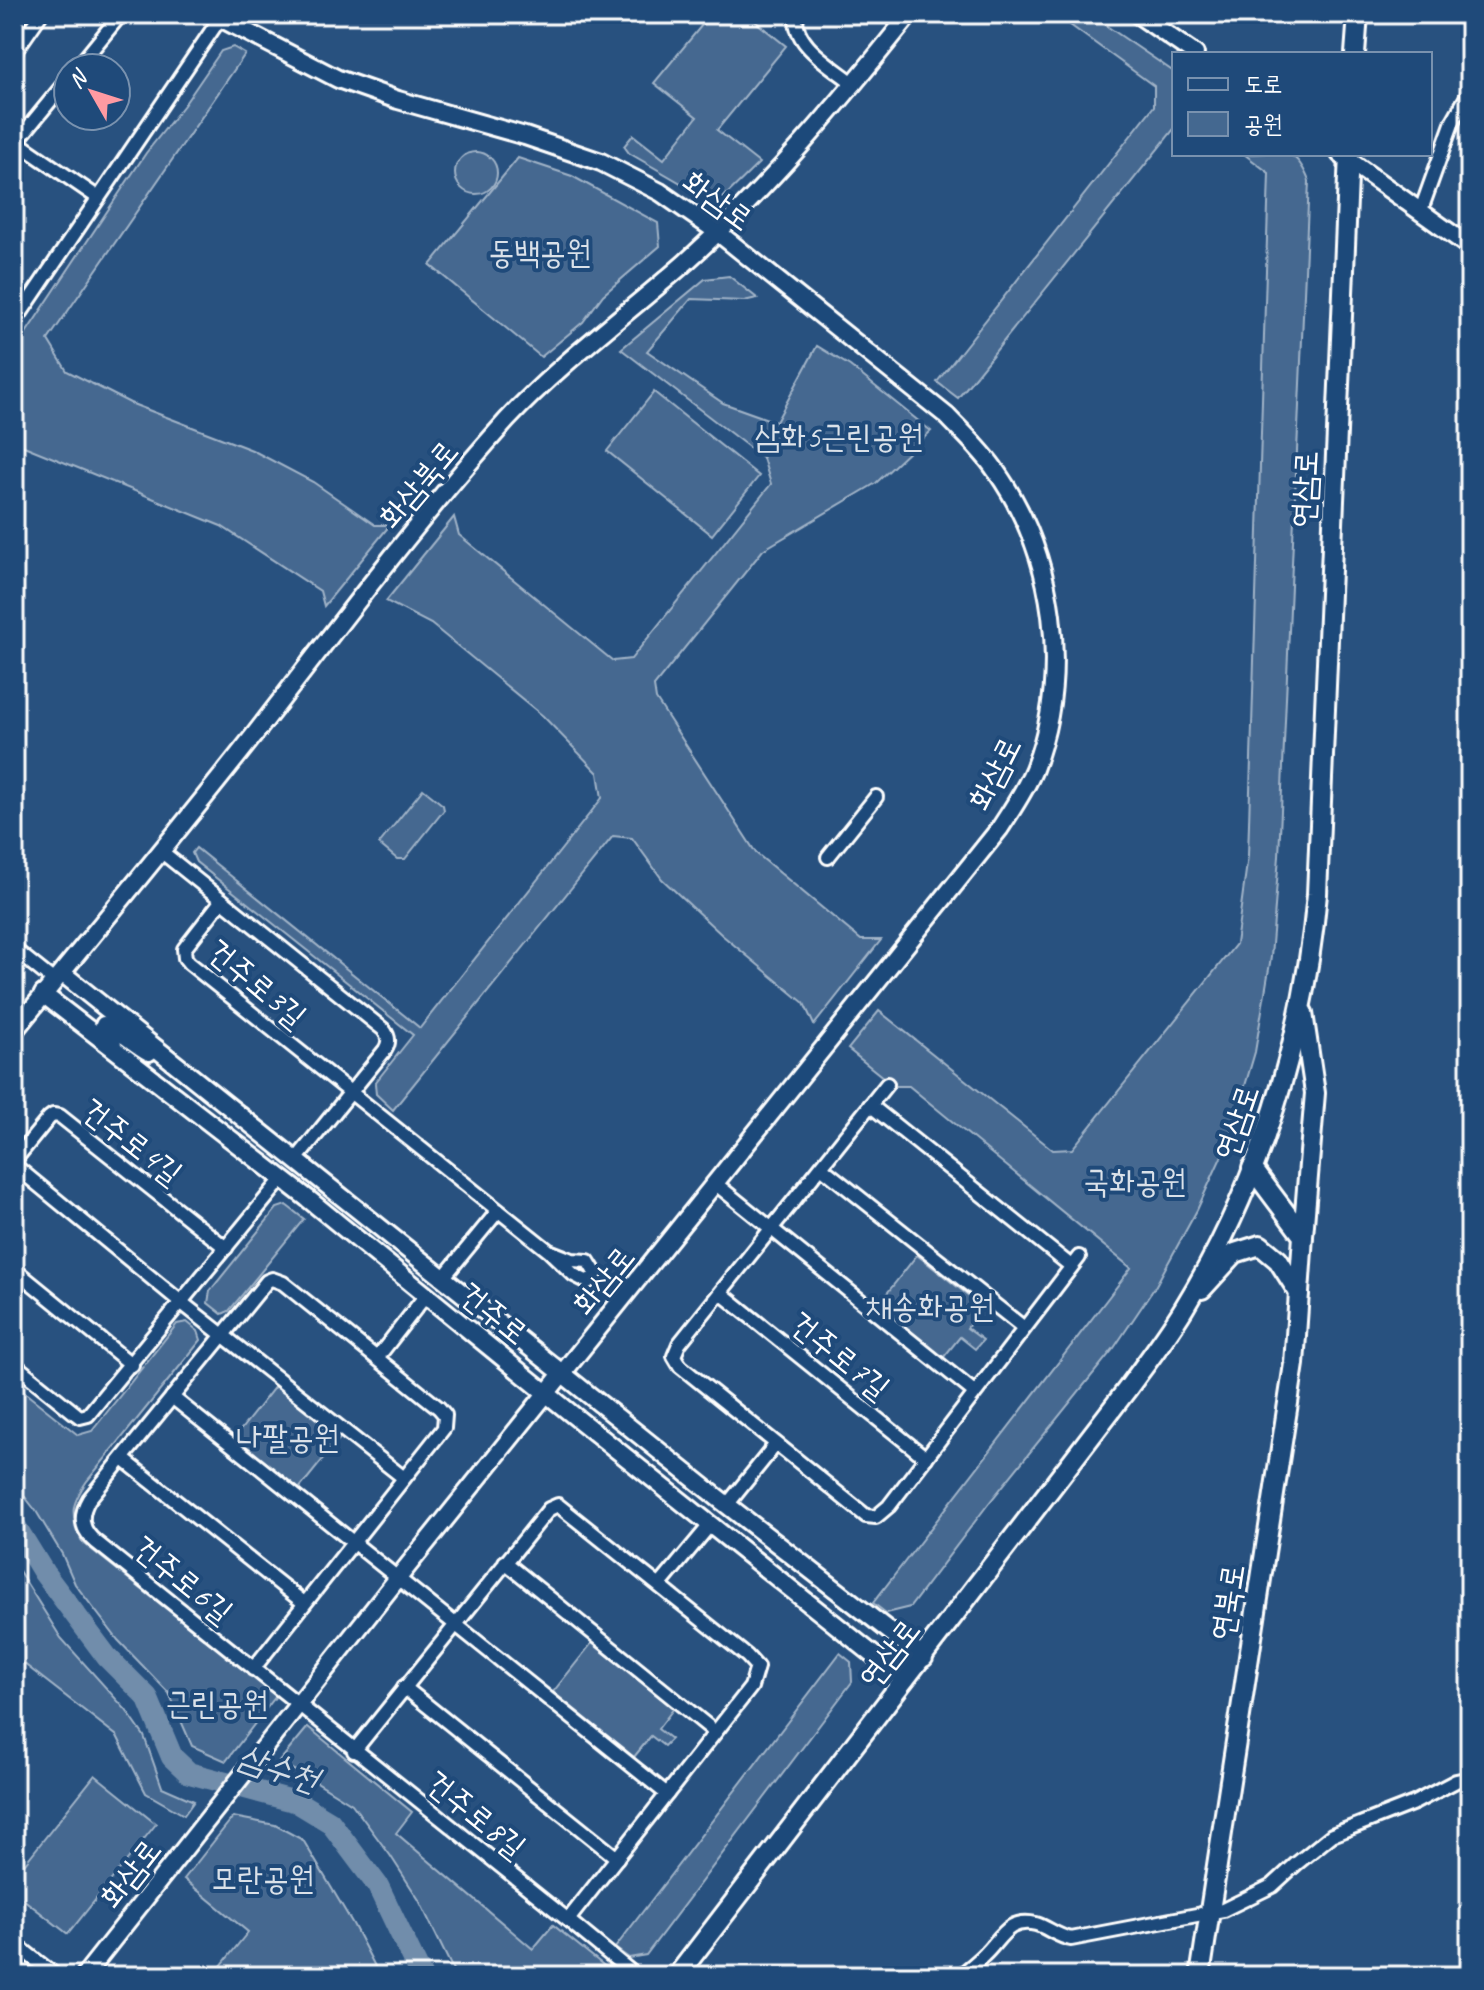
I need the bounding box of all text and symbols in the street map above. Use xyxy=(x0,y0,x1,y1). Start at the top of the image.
north arrow xyxy=(52,52,132,132)
legend xyxy=(1172,52,1432,156)
text: N xyxy=(62,63,95,94)
text: 도로 xyxy=(1244,69,1283,99)
text: 공원 xyxy=(1244,109,1283,139)
street label: 화삼로 xyxy=(674,161,761,240)
park label: 동백공원 xyxy=(489,232,592,273)
park label: 삼화5근린공원 xyxy=(755,416,923,457)
street label: 화삼북로 xyxy=(370,432,467,537)
street label: 연삼로 xyxy=(1282,449,1327,529)
street label: 화삼로 xyxy=(959,730,1030,817)
street label: 건주로3길 xyxy=(199,930,315,1037)
street label: 연삼로 xyxy=(1205,1079,1268,1165)
street label: 건주로4길 xyxy=(73,1089,191,1194)
park label: 국화공원 xyxy=(1084,1161,1187,1202)
street label: 화삼로 xyxy=(563,1237,644,1323)
street label: 건주로 xyxy=(451,1273,537,1354)
park label: 채송화공원 xyxy=(866,1286,994,1327)
street label: 건주로7길 xyxy=(781,1303,898,1408)
park label: 나팔공원 xyxy=(237,1417,340,1458)
street label: 건주로6길 xyxy=(124,1527,241,1632)
street label: 연북로 xyxy=(1201,1561,1254,1643)
street label: 연삼로 xyxy=(849,1610,929,1696)
park label: 근린공원 xyxy=(166,1683,269,1724)
water label: 삼수천 xyxy=(233,1734,328,1802)
street label: 건주로8길 xyxy=(417,1762,534,1867)
street label: 화삼로 xyxy=(90,1830,170,1916)
park label: 모란공원 xyxy=(212,1858,315,1899)

